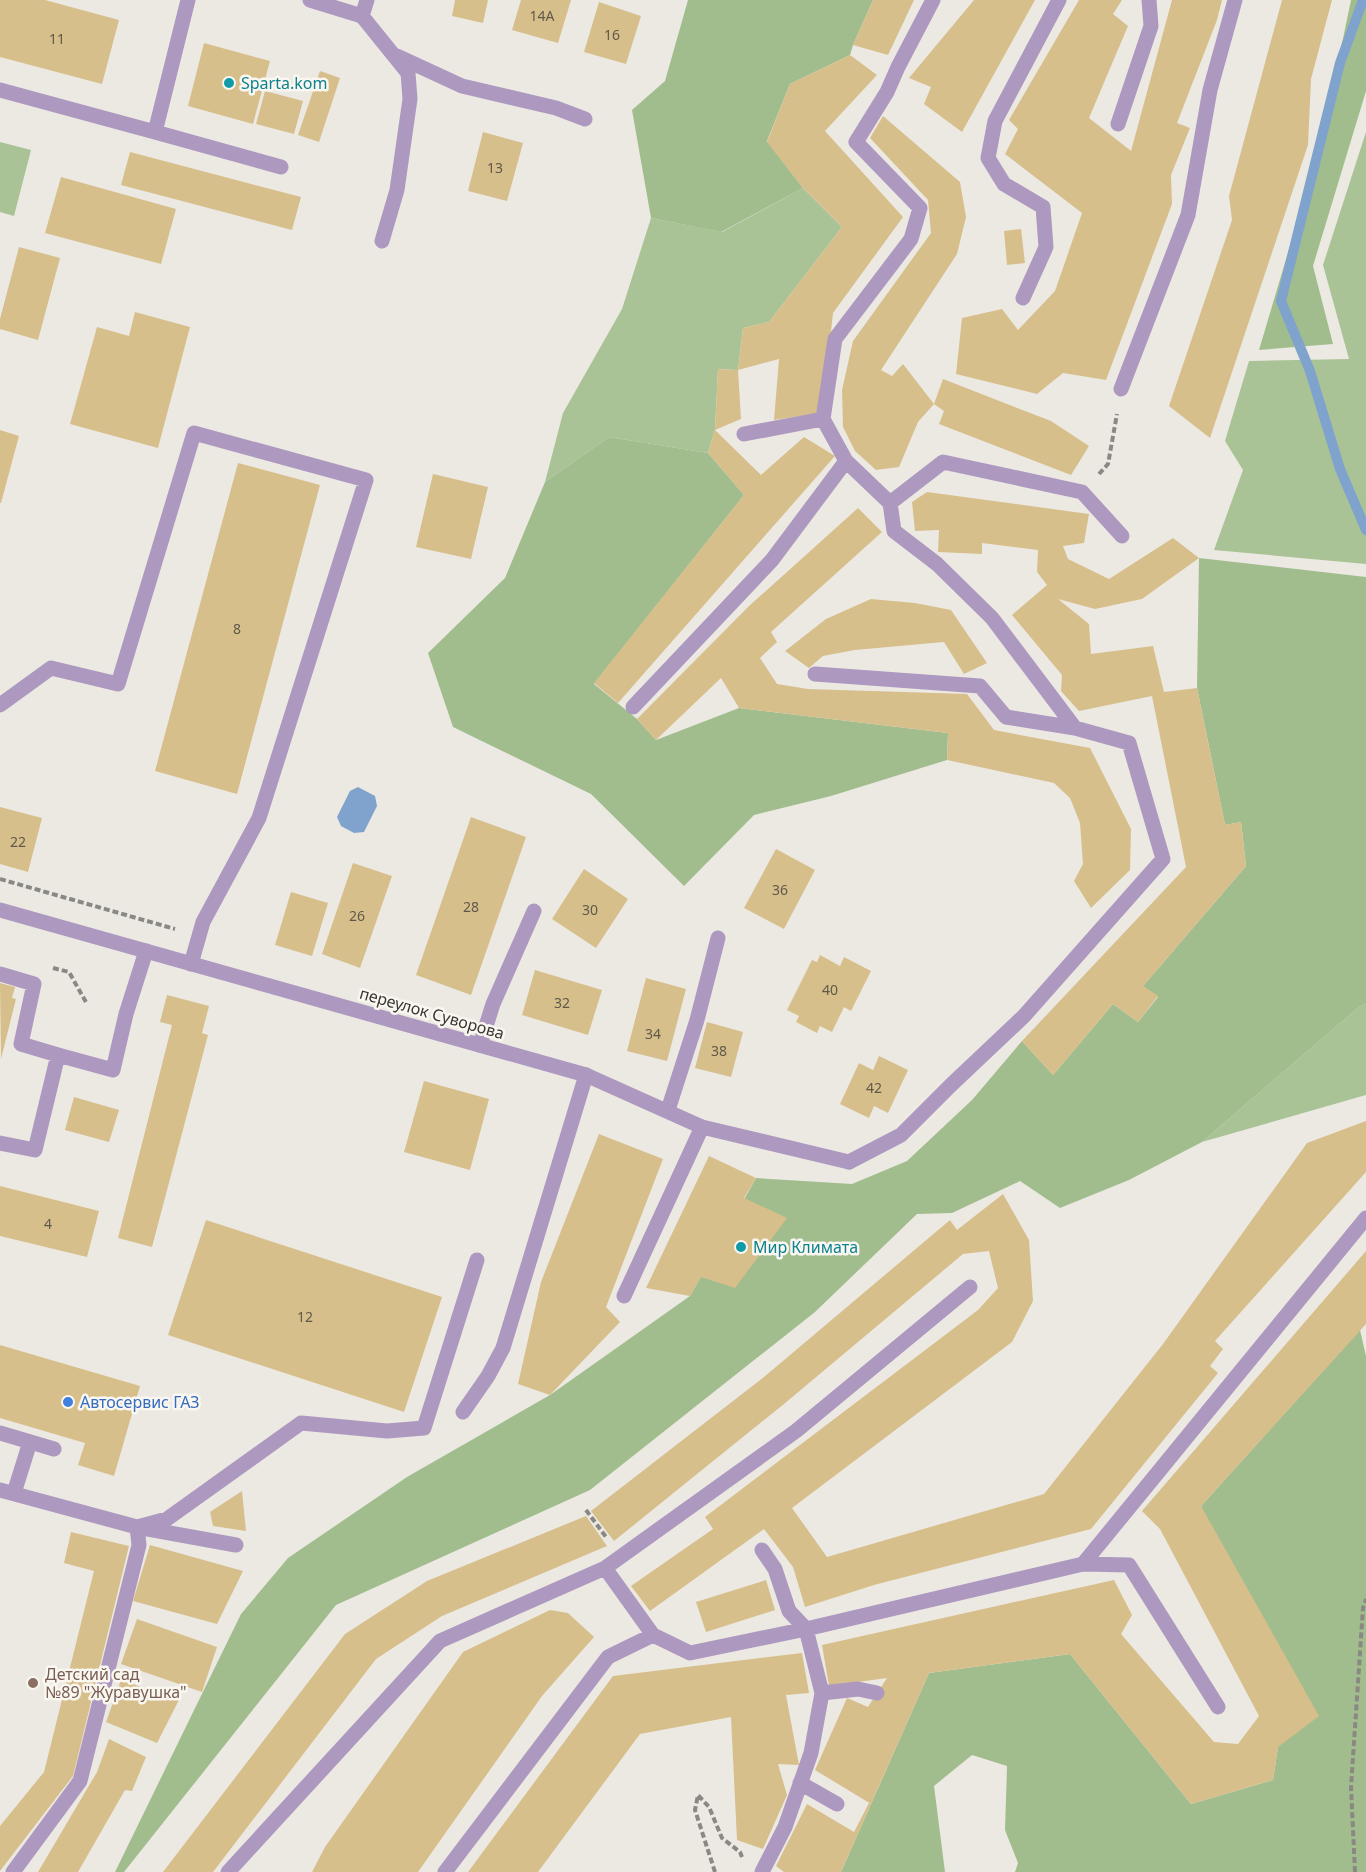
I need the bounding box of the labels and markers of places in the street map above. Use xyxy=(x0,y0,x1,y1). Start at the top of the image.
place label: Sparta.kom xyxy=(241,72,327,94)
marker: Sparta.kom xyxy=(222,76,236,90)
place label: Мир Климата xyxy=(753,1236,858,1258)
marker: Мир Климата xyxy=(734,1240,748,1254)
place label: Автосервис ГАЗ xyxy=(80,1391,200,1413)
marker: Автосервис ГАЗ xyxy=(61,1395,75,1409)
place label: Детский сад №89 "Журавушка" xyxy=(45,1663,186,1703)
marker: Детский сад №89 "Журавушка" xyxy=(26,1676,40,1690)

